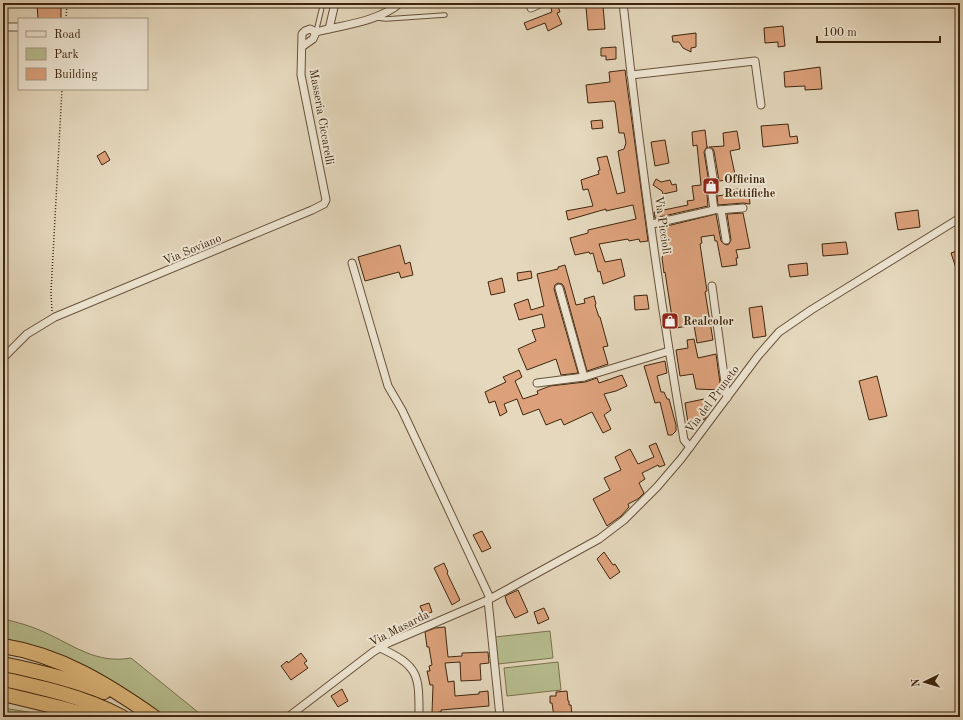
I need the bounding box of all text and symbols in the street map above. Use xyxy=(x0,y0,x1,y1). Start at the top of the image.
legend xyxy=(18,18,148,90)
scale bar xyxy=(817,18,940,44)
text: 100 m xyxy=(823,27,857,39)
text: Road xyxy=(54,29,81,41)
text: Park xyxy=(54,49,79,61)
street label: Masseria Ciccarelli xyxy=(307,68,335,166)
text: Building xyxy=(54,69,98,81)
place label: Officina Rettifiche xyxy=(724,174,776,200)
shop icon: Officina Rettifiche xyxy=(701,176,721,196)
street label: Via Piccioli xyxy=(652,195,672,255)
street label: Via Soviano xyxy=(161,232,223,268)
shop icon: Realcolor xyxy=(660,311,680,331)
place label: Realcolor xyxy=(683,316,734,328)
street label: Via del Pruneto xyxy=(684,363,742,436)
street label: Via Masarda xyxy=(368,609,431,649)
north arrow xyxy=(905,662,945,702)
text: N xyxy=(911,677,922,687)

